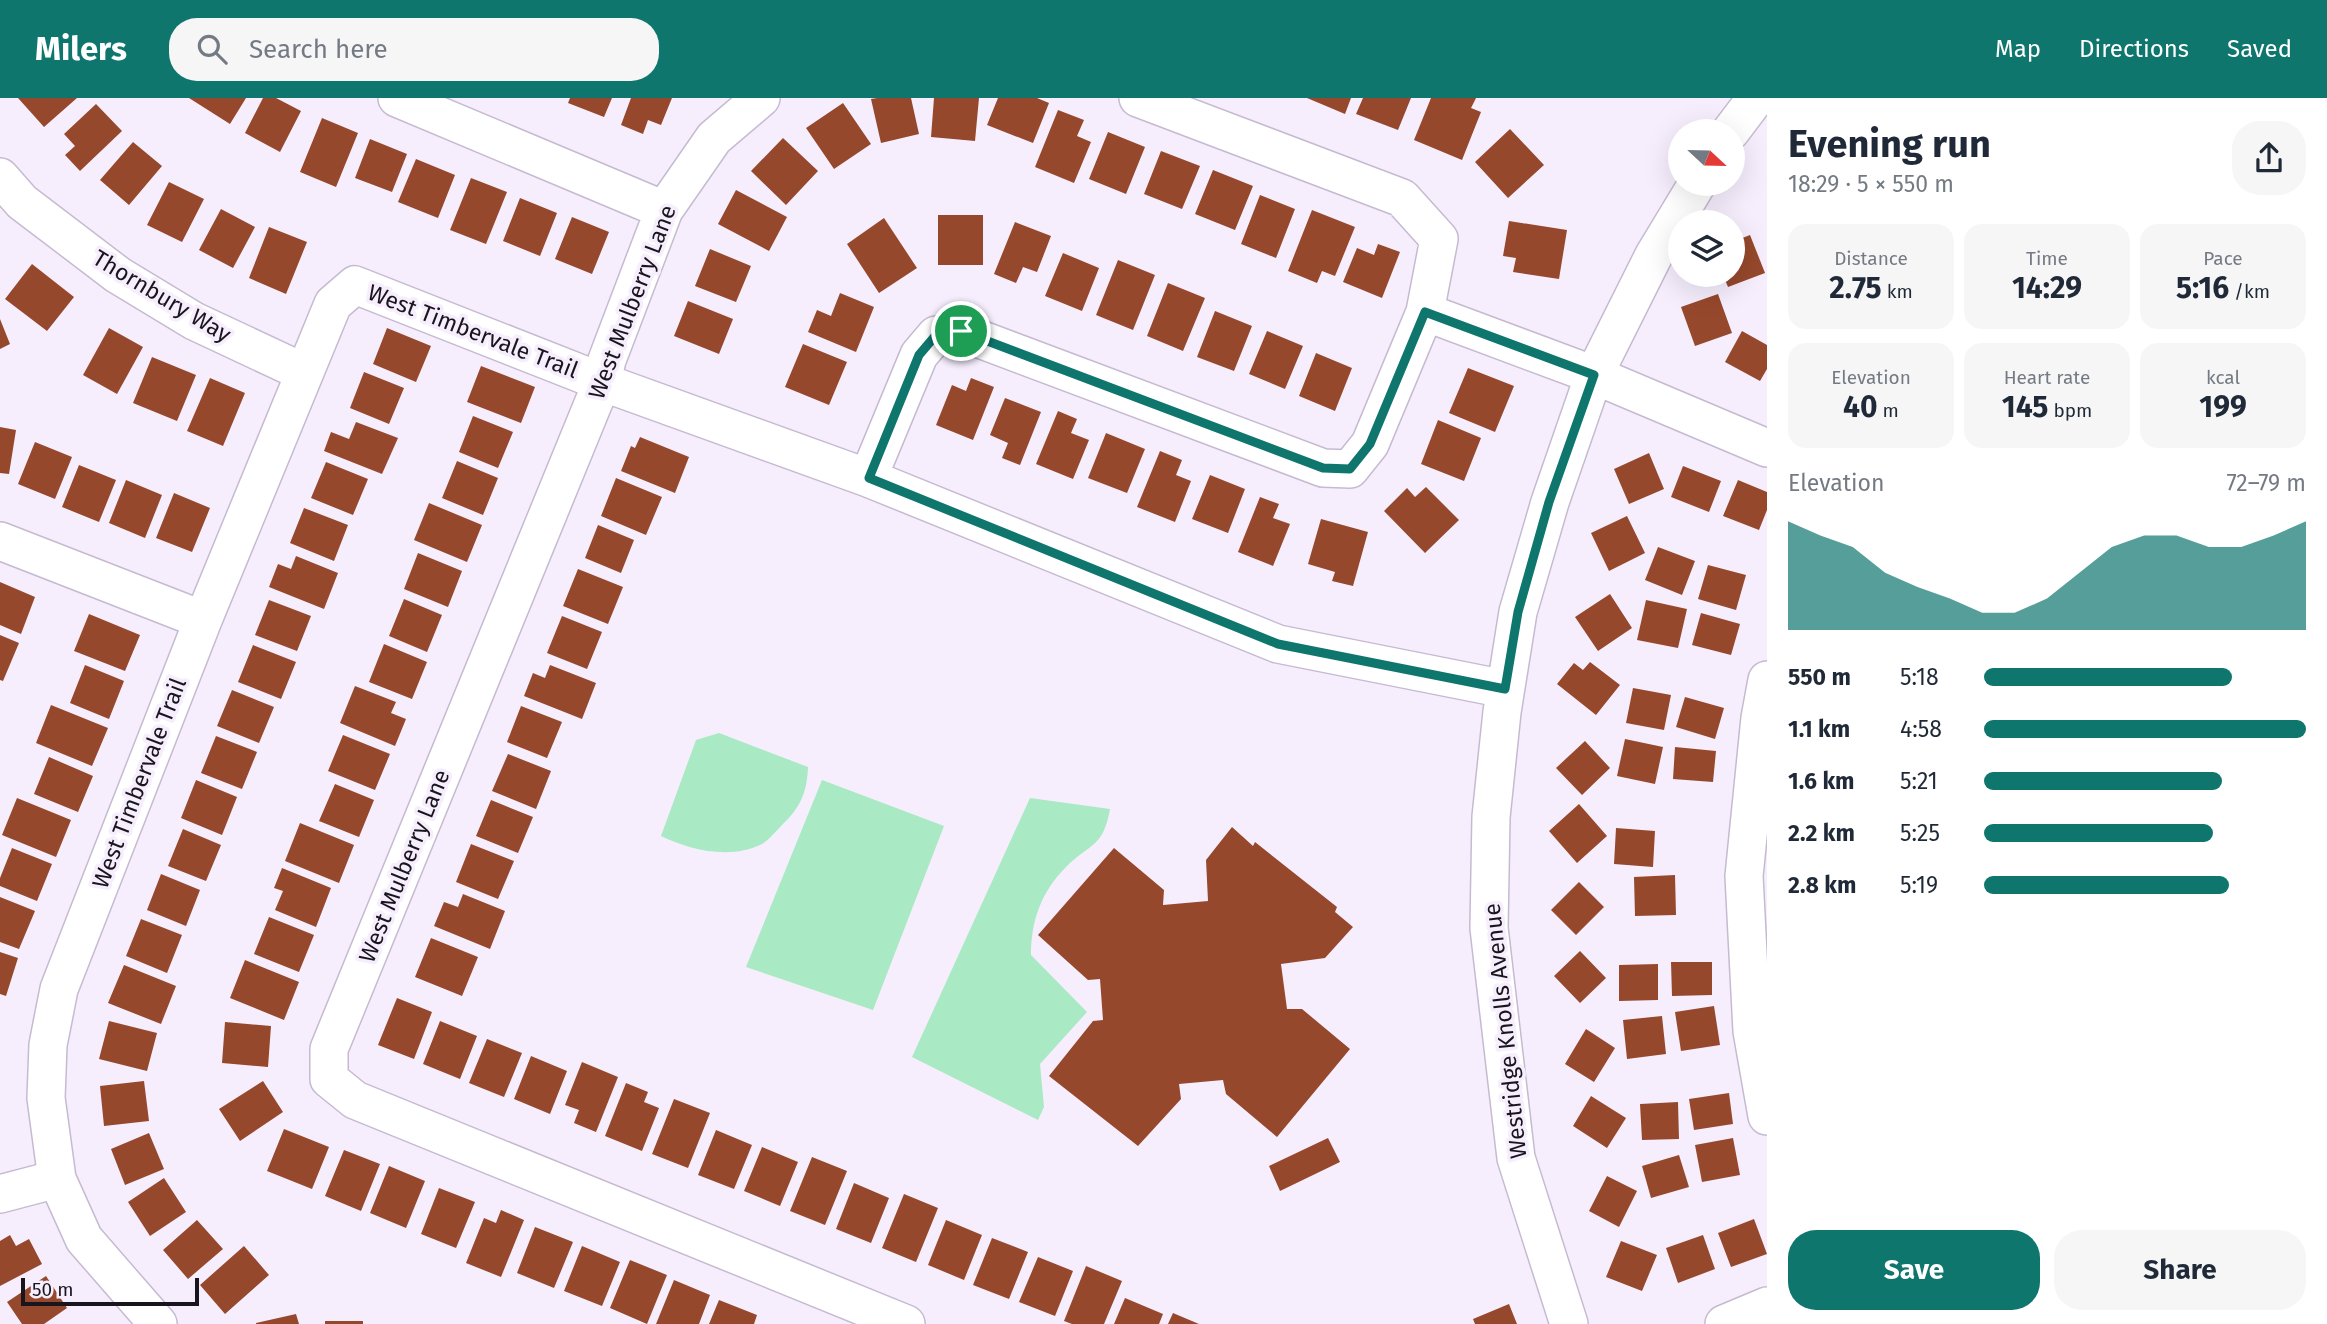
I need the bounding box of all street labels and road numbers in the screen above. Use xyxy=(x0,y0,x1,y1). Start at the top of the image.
street label: West Mulberry Lane xyxy=(582,201,682,403)
street label: Thornbury Way xyxy=(88,244,237,349)
street label: West Timbervale Trail xyxy=(364,278,582,384)
street label: West Timbervale Trail xyxy=(86,674,192,892)
street label: West Mulberry Lane xyxy=(353,765,455,967)
street label: Westridge Knolls Avenue xyxy=(1478,902,1532,1160)

